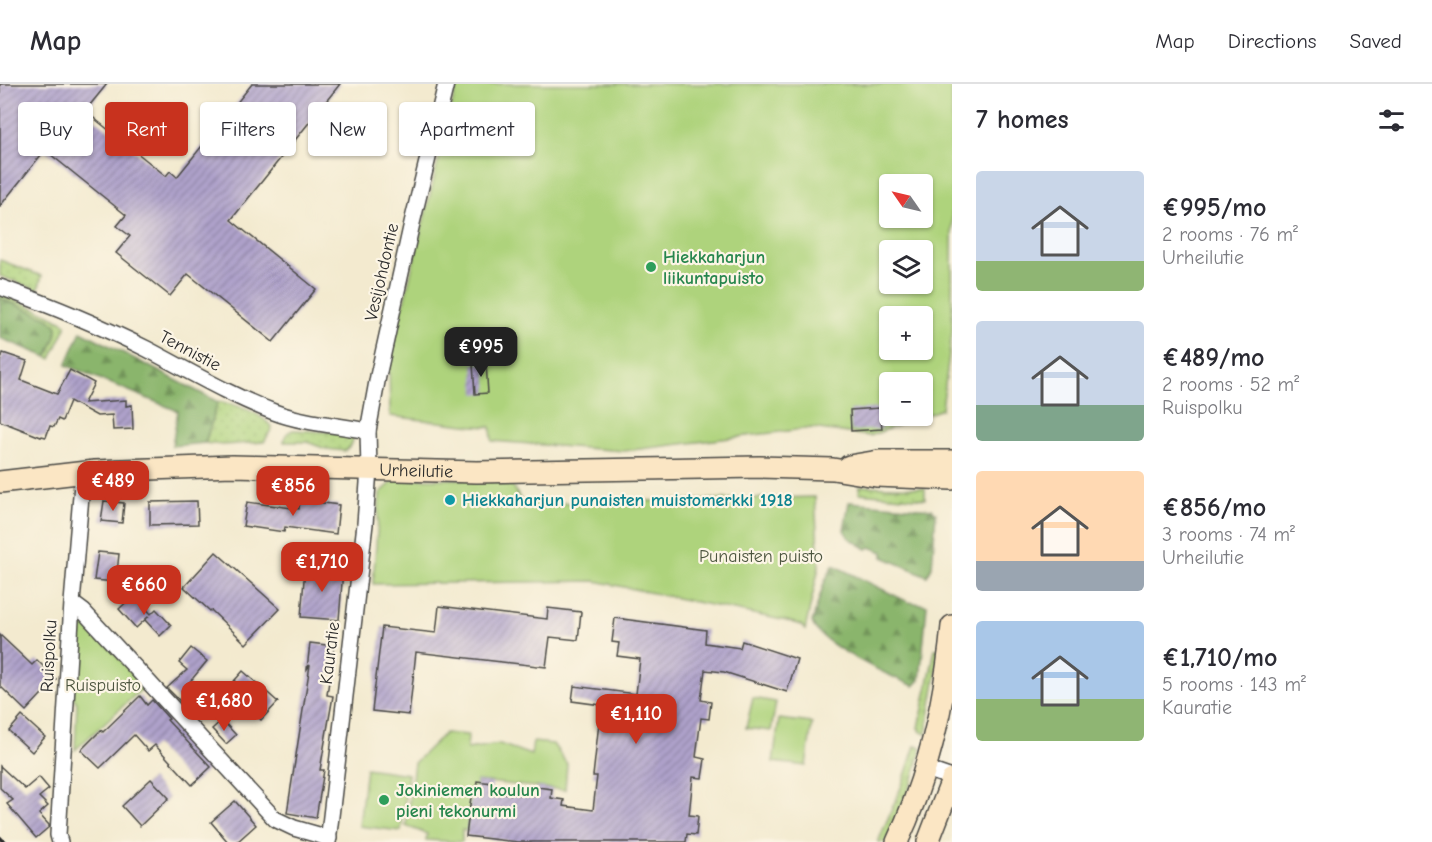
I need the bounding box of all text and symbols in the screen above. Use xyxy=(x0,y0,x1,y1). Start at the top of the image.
text: Map xyxy=(30,25,81,57)
text: Map xyxy=(1155,29,1195,53)
text: Directions xyxy=(1228,29,1317,53)
text: Saved xyxy=(1350,29,1402,53)
chip: Buy xyxy=(18,102,93,156)
chip: Rent xyxy=(105,102,188,156)
chip: Filters xyxy=(200,102,296,156)
chip: New xyxy=(308,102,387,156)
chip: Apartment xyxy=(399,102,535,156)
icon: filters xyxy=(1375,104,1408,137)
text: 7 homes xyxy=(976,105,1069,135)
north arrow xyxy=(879,174,933,228)
map controls xyxy=(879,174,933,426)
text: €995/mo xyxy=(1162,193,1266,223)
icon: home xyxy=(1024,195,1096,267)
street label: Vesijohdontie xyxy=(361,221,403,323)
text: 2 rooms · 76 m² xyxy=(1162,223,1298,246)
button: layers xyxy=(879,240,933,294)
text: Urheilutie xyxy=(1162,246,1244,269)
place label: Hiekkaharjun liikuntapuisto xyxy=(663,247,765,289)
marker: Hiekkaharjun liikuntapuisto xyxy=(644,260,658,274)
button: + xyxy=(879,306,933,360)
street label: Tennistie xyxy=(156,326,224,376)
pin: €995 xyxy=(445,327,517,378)
text: €995 xyxy=(458,335,504,358)
text: €489/mo xyxy=(1162,343,1265,373)
icon: home xyxy=(1024,345,1096,417)
button: − xyxy=(879,372,933,426)
text: 2 rooms · 52 m² xyxy=(1162,373,1299,396)
text: Ruispolku xyxy=(1162,396,1242,419)
street label: Urheilutie xyxy=(379,459,453,482)
pin: €489 xyxy=(77,461,149,512)
pin: €856 xyxy=(257,466,329,517)
text: €489 xyxy=(91,469,135,492)
text: €856 xyxy=(270,474,316,497)
place label: Hiekkaharjun punaisten muistomerkki 1918 xyxy=(462,490,793,511)
marker: Hiekkaharjun punaisten muistomerkki 1918 xyxy=(443,493,457,507)
text: €856/mo xyxy=(1162,493,1266,523)
icon: home xyxy=(1024,495,1096,567)
text: 3 rooms · 74 m² xyxy=(1162,523,1295,546)
pin: €1,710 xyxy=(273,542,371,593)
park label: Punaisten puisto xyxy=(699,546,823,567)
text: Urheilutie xyxy=(1162,546,1244,569)
text: €1,710 xyxy=(295,550,349,573)
pin: €660 xyxy=(108,565,180,616)
text: €660 xyxy=(121,573,167,596)
street label: Ruispolku xyxy=(37,619,61,693)
street label: Kauratie xyxy=(316,620,344,686)
text: €1,710/mo xyxy=(1162,643,1277,673)
icon: home xyxy=(1024,645,1096,717)
text: 5 rooms · 143 m² xyxy=(1162,673,1306,696)
park label: Ruispuisto xyxy=(65,675,141,696)
pin: €1,680 xyxy=(175,681,273,732)
text: €1,680 xyxy=(195,689,253,712)
pin: €1,110 xyxy=(587,694,685,745)
text: Kauratie xyxy=(1162,696,1232,719)
text: €1,110 xyxy=(610,702,662,725)
place label: Jokiniemen koulun pieni tekonurmi xyxy=(396,780,540,822)
marker: Jokiniemen koulun pieni tekonurmi xyxy=(377,793,391,807)

